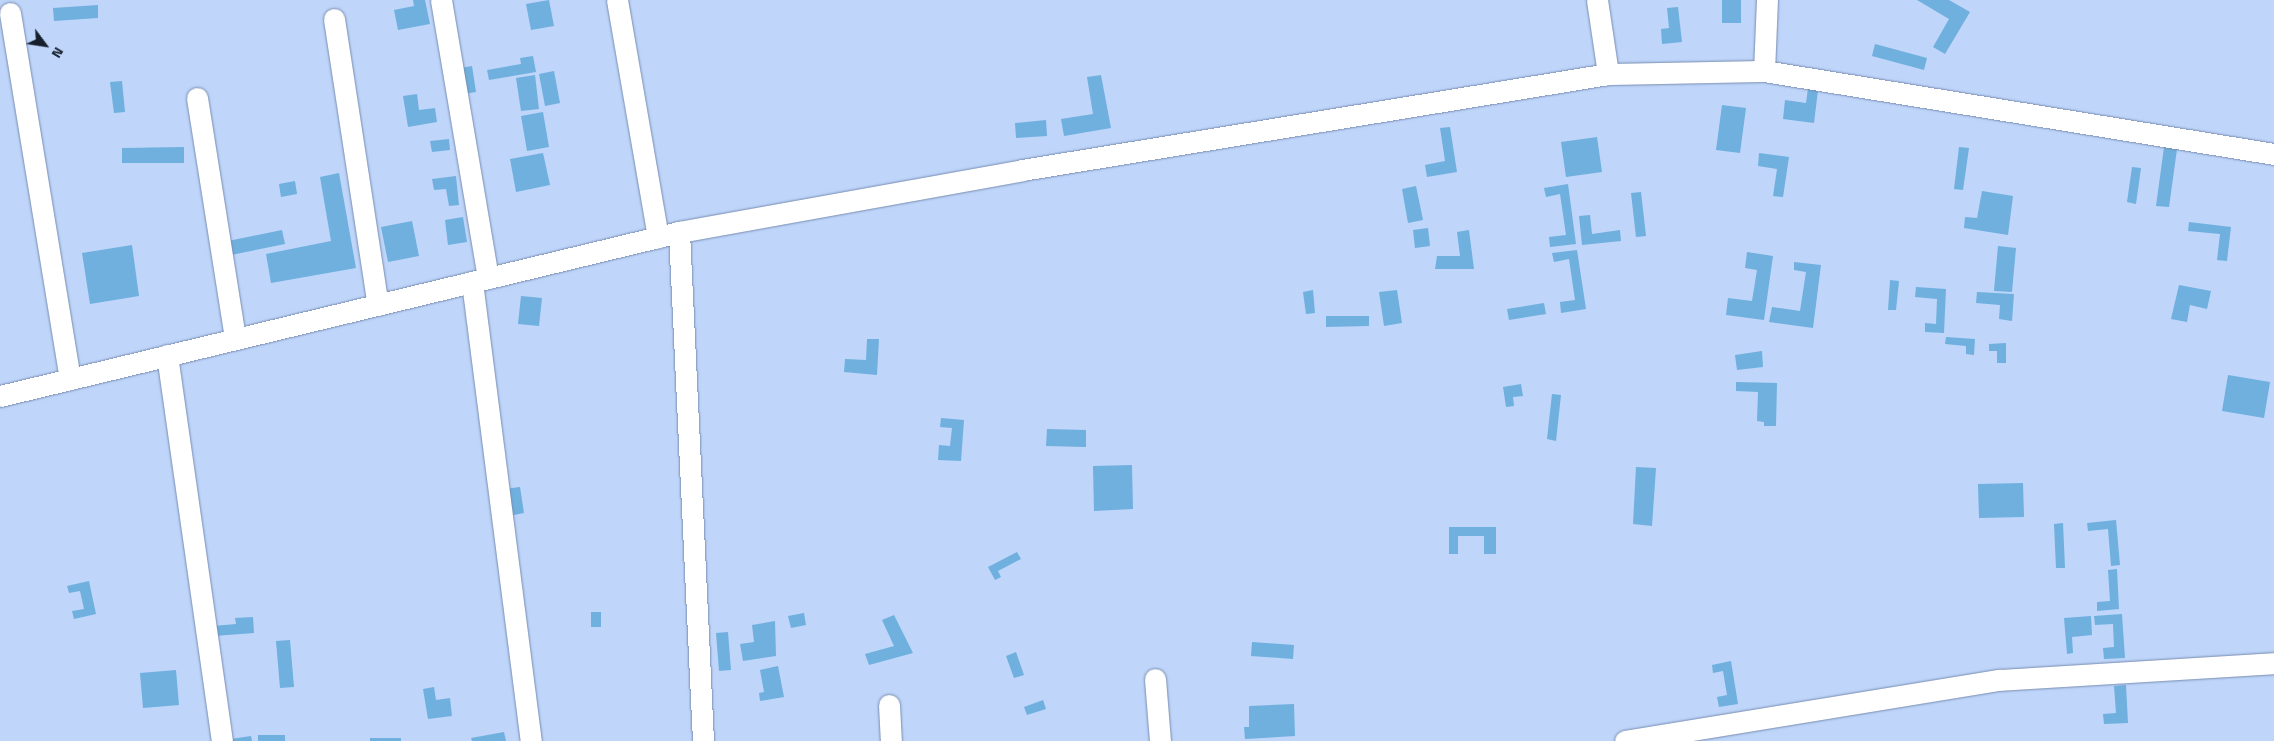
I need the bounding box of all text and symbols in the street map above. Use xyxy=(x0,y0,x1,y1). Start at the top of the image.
north arrow xyxy=(20,20,70,70)
text: N xyxy=(47,43,70,63)

